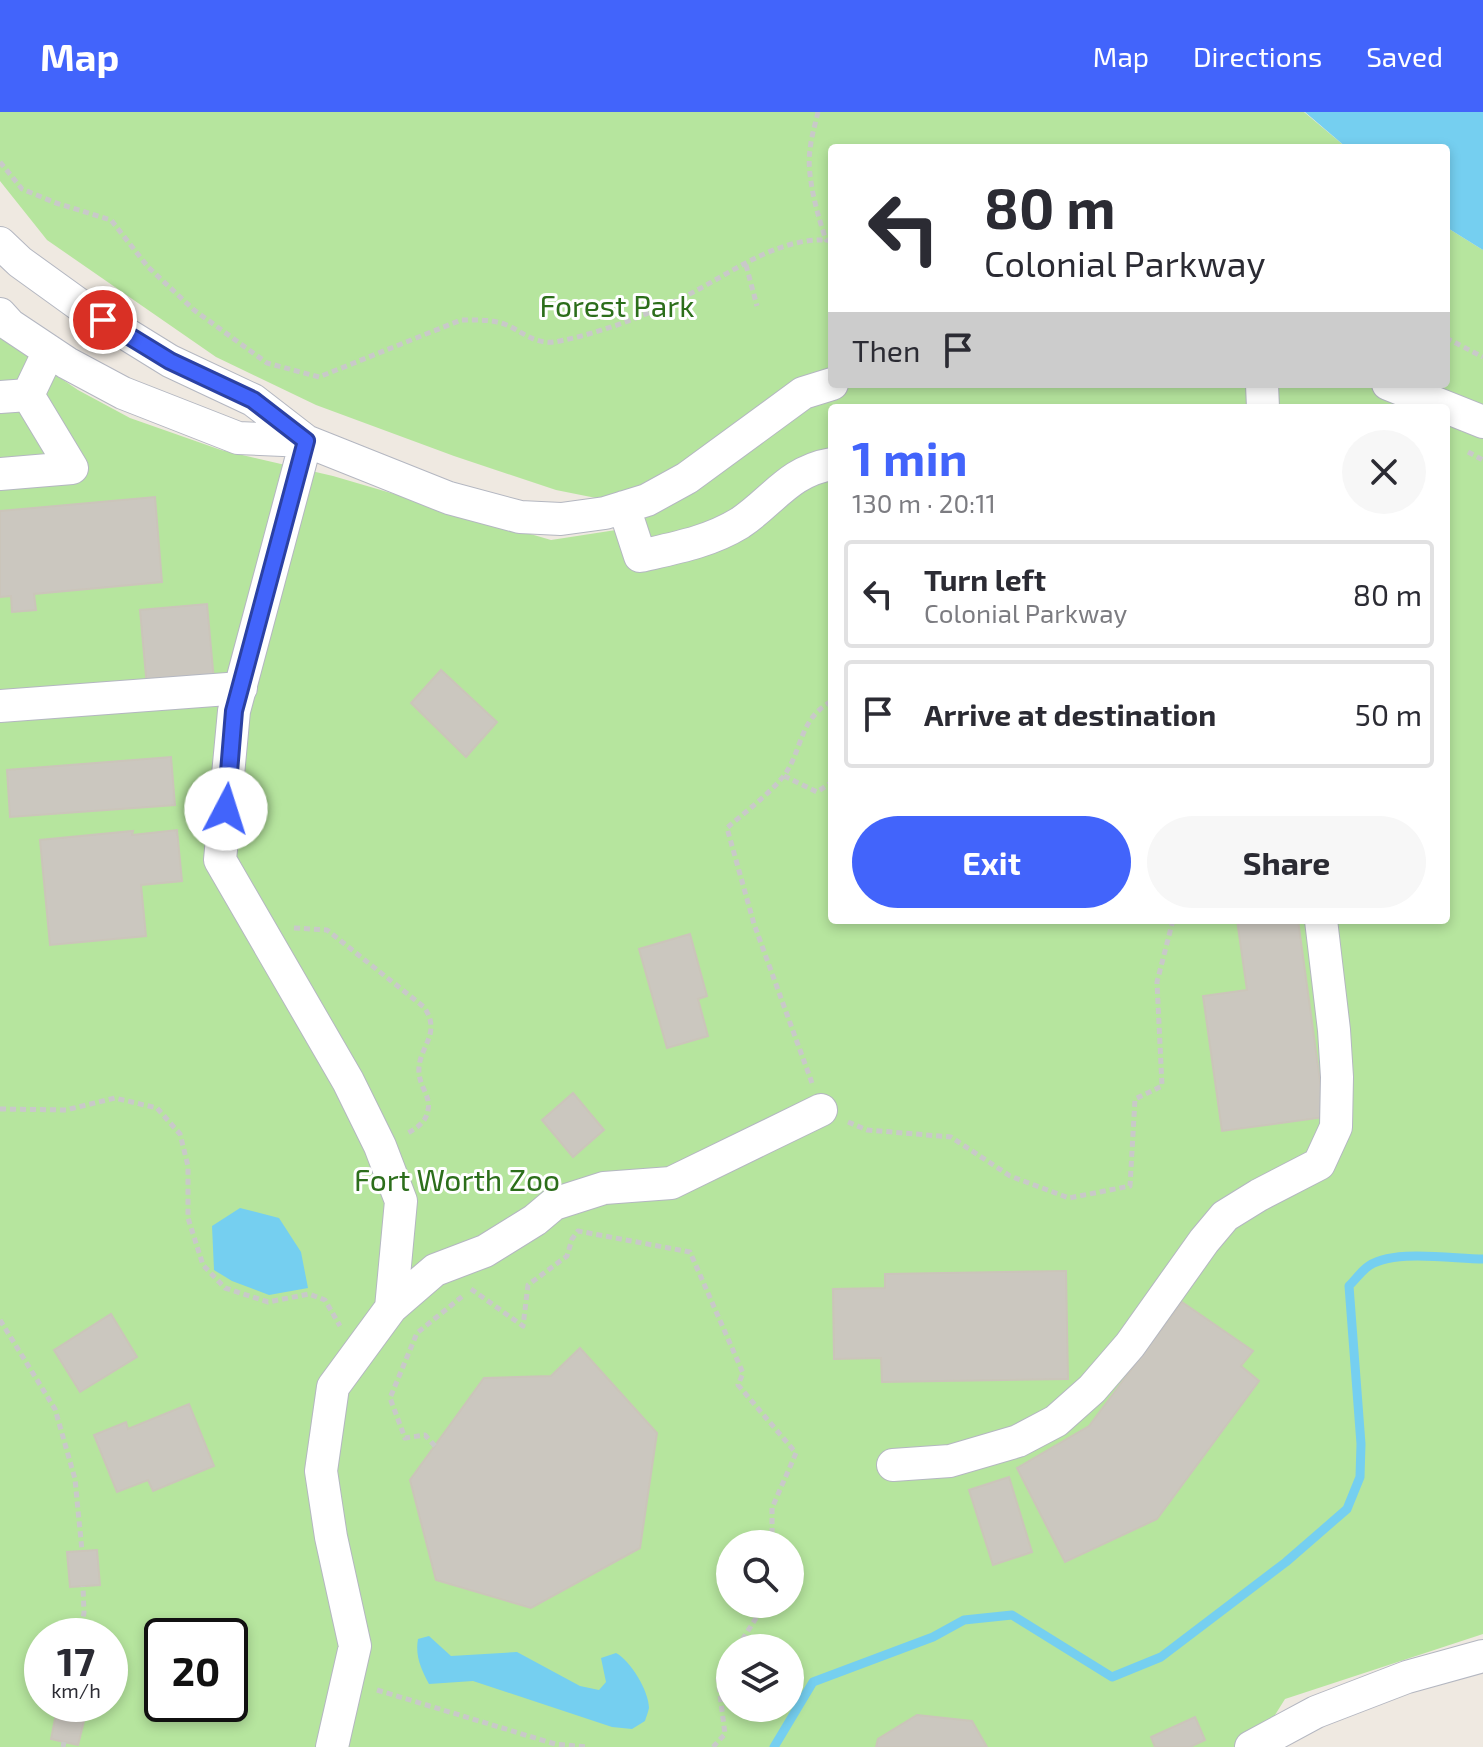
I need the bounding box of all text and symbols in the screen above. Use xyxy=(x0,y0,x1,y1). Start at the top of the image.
text: Map xyxy=(40,33,119,79)
text: Map xyxy=(1093,39,1149,73)
text: Directions xyxy=(1193,39,1322,73)
text: Saved xyxy=(1366,39,1443,73)
text: 80 m xyxy=(984,173,1116,240)
icon: left xyxy=(852,176,956,280)
text: Colonial Parkway xyxy=(984,241,1266,284)
pin xyxy=(69,286,137,354)
park label: Forest Park xyxy=(539,287,695,323)
icon: arrive xyxy=(81,298,125,342)
icon: arrive xyxy=(936,328,980,372)
text: Then xyxy=(852,332,920,368)
text: 1 min xyxy=(852,428,968,486)
button: close xyxy=(1342,430,1426,514)
text: 130 m · 20:11 xyxy=(852,487,996,518)
text: Turn left xyxy=(924,561,1046,597)
icon: left xyxy=(856,572,900,616)
text: 80 m xyxy=(1353,576,1422,612)
text: Colonial Parkway xyxy=(924,597,1127,628)
icon: arrive xyxy=(856,692,900,736)
text: Arrive at destination xyxy=(924,696,1216,732)
text: 50 m xyxy=(1355,696,1422,732)
position arrow xyxy=(184,767,268,851)
button: Exit xyxy=(852,816,1131,908)
button: Share xyxy=(1147,816,1426,908)
park label: Fort Worth Zoo xyxy=(354,1161,560,1197)
map controls xyxy=(716,1530,804,1722)
button: search xyxy=(716,1530,804,1618)
speed limit sign: 20 xyxy=(144,1618,248,1722)
button: layers xyxy=(716,1634,804,1722)
text: 17 xyxy=(57,1636,95,1684)
text: km/h xyxy=(51,1678,101,1702)

